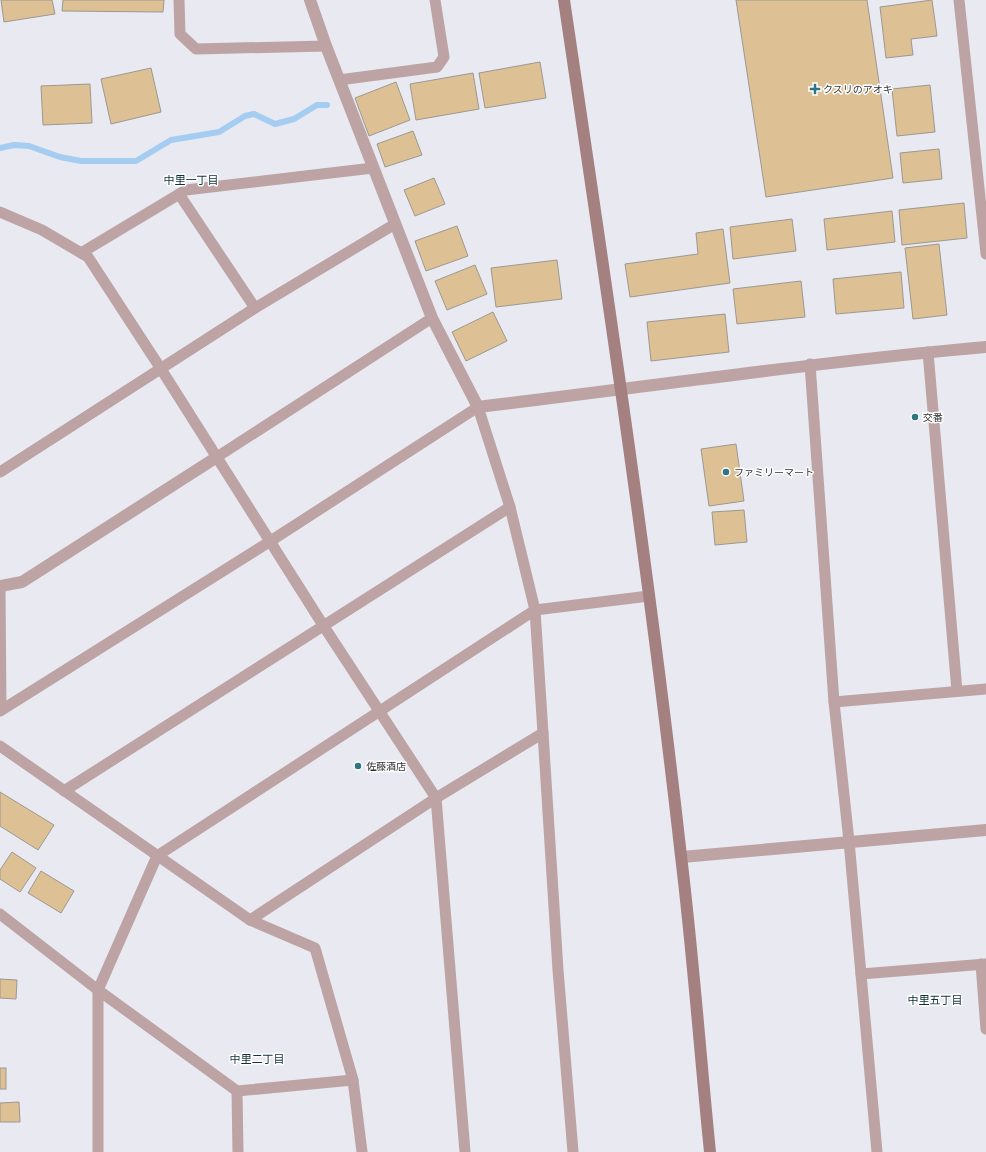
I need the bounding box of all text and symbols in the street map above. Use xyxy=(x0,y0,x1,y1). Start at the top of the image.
place label: クスリのアオキ xyxy=(823,83,893,95)
marker: クスリのアオキ xyxy=(810,84,820,94)
district label: 中里一丁目 xyxy=(164,173,219,186)
place label: 交番 xyxy=(923,411,943,423)
marker: 交番 xyxy=(910,412,920,422)
place label: ファミリーマート xyxy=(734,466,814,478)
marker: ファミリーマート xyxy=(721,467,731,477)
place label: 佐藤酒店 xyxy=(366,760,406,772)
marker: 佐藤酒店 xyxy=(353,761,363,771)
district label: 中里五丁目 xyxy=(908,993,963,1006)
district label: 中里二丁目 xyxy=(230,1052,285,1065)

